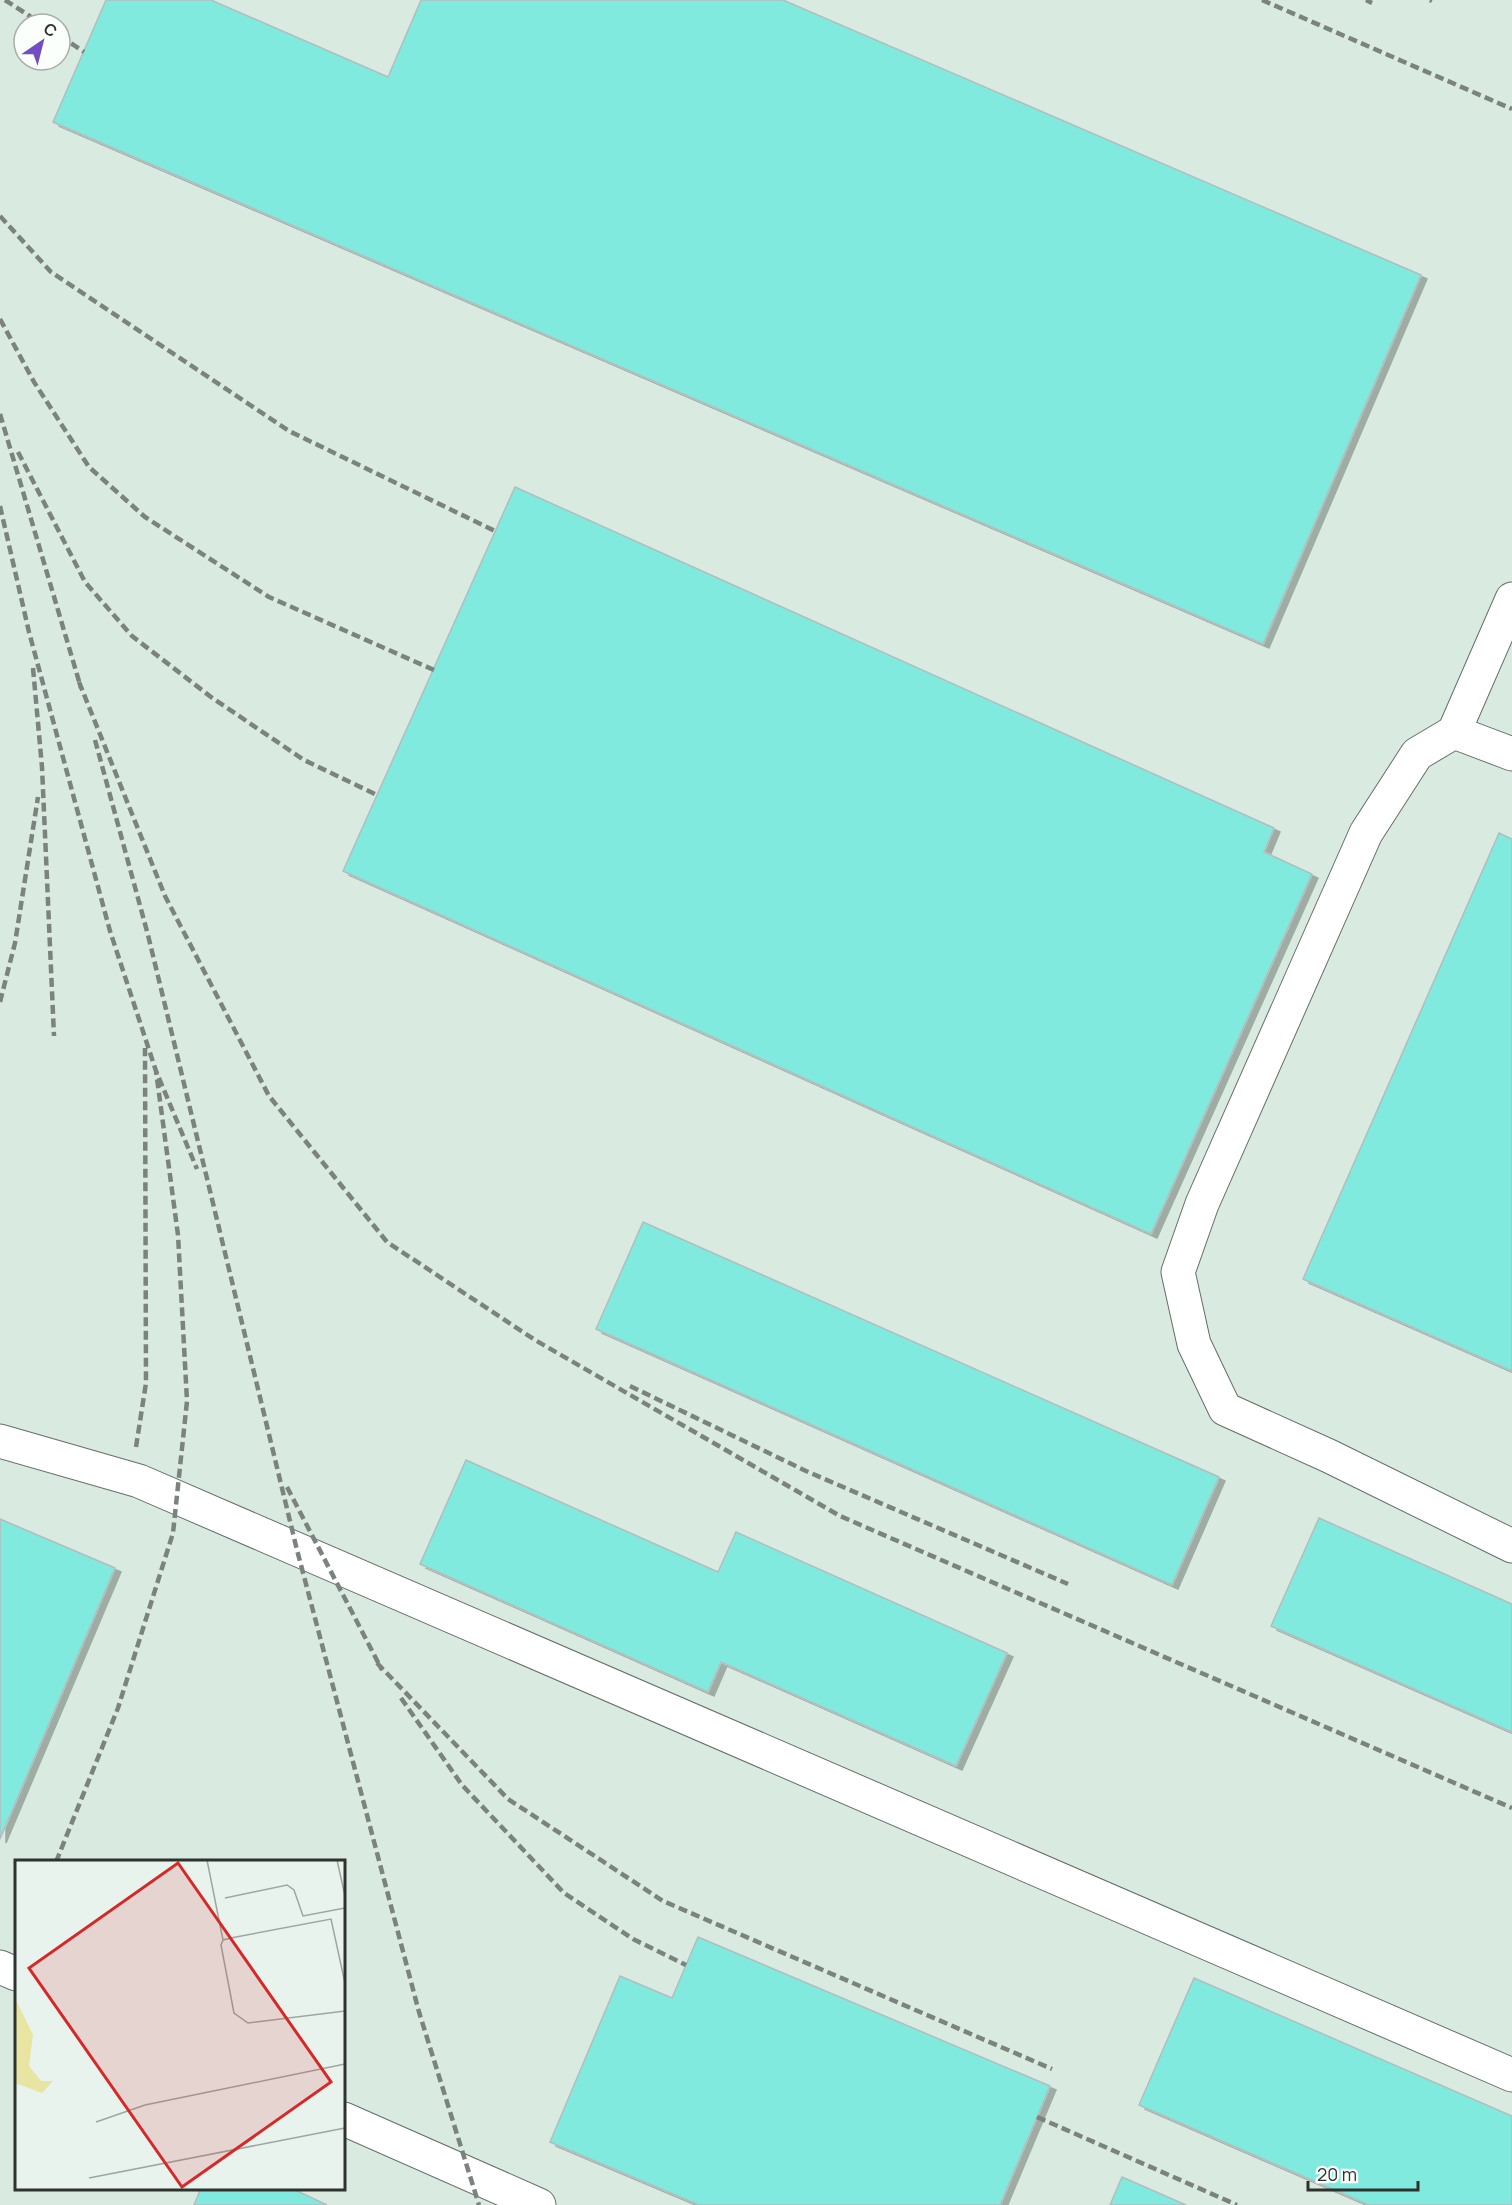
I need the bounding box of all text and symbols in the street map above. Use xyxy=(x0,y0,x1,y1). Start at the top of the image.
north arrow xyxy=(12,12,72,72)
text: С xyxy=(39,17,62,42)
inset map xyxy=(15,1860,345,2190)
scale bar xyxy=(1308,2154,1418,2192)
text: 20 m xyxy=(1317,2162,1357,2186)

